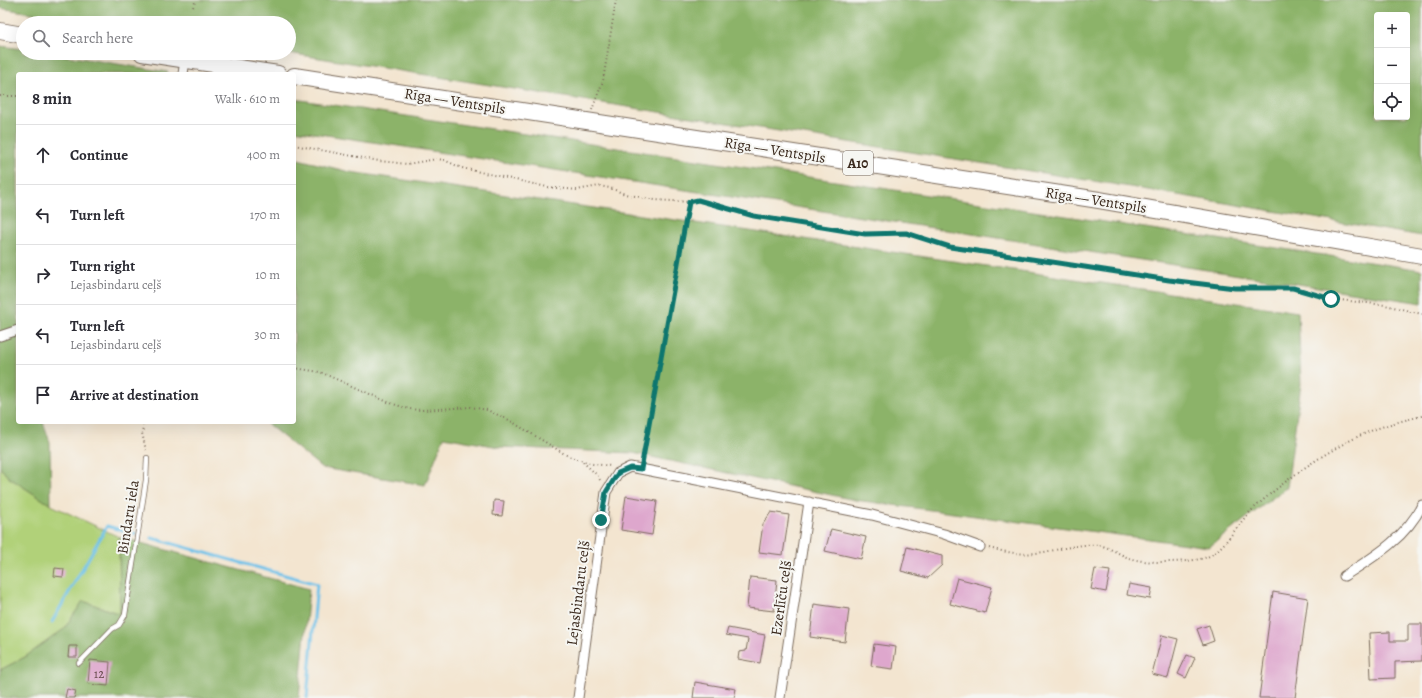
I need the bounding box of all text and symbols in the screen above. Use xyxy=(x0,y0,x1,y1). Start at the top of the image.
map controls xyxy=(1374,12,1410,120)
button: + xyxy=(1374,12,1410,48)
search box xyxy=(16,16,296,60)
icon: search xyxy=(30,27,52,49)
text: Search here xyxy=(62,28,133,48)
button: − xyxy=(1374,48,1410,84)
street label: Rīga — Ventspils xyxy=(403,83,507,119)
button: locate xyxy=(1374,84,1410,120)
text: 8 min xyxy=(32,87,72,110)
text: Walk · 610 m xyxy=(215,90,280,107)
street label: Rīga — Ventspils xyxy=(723,132,827,168)
icon: ahead xyxy=(32,144,54,166)
text: Continue xyxy=(70,145,128,165)
text: 400 m xyxy=(247,146,280,163)
road number: A10 xyxy=(843,151,873,175)
street label: Rīga — Ventspils xyxy=(1044,182,1148,218)
icon: left xyxy=(32,204,54,226)
text: Turn left xyxy=(70,205,125,225)
text: 170 m xyxy=(250,206,280,223)
text: Turn right xyxy=(70,256,135,276)
icon: right xyxy=(32,264,54,286)
text: 10 m xyxy=(255,266,280,283)
text: Lejasbindaru ceļš xyxy=(70,276,162,293)
route start xyxy=(1322,290,1340,308)
text: Turn left xyxy=(70,316,125,336)
icon: left xyxy=(32,324,54,346)
text: 30 m xyxy=(254,326,280,343)
text: Lejasbindaru ceļš xyxy=(70,336,162,353)
icon: arrive xyxy=(32,384,54,406)
text: Arrive at destination xyxy=(70,385,199,405)
street label: Bindaru iela xyxy=(112,479,144,555)
route end xyxy=(592,511,610,529)
street label: Lejasbindaru ceļš xyxy=(562,539,594,647)
street label: Ezerlīču ceļš xyxy=(766,559,796,637)
house number: 12 xyxy=(94,665,104,682)

